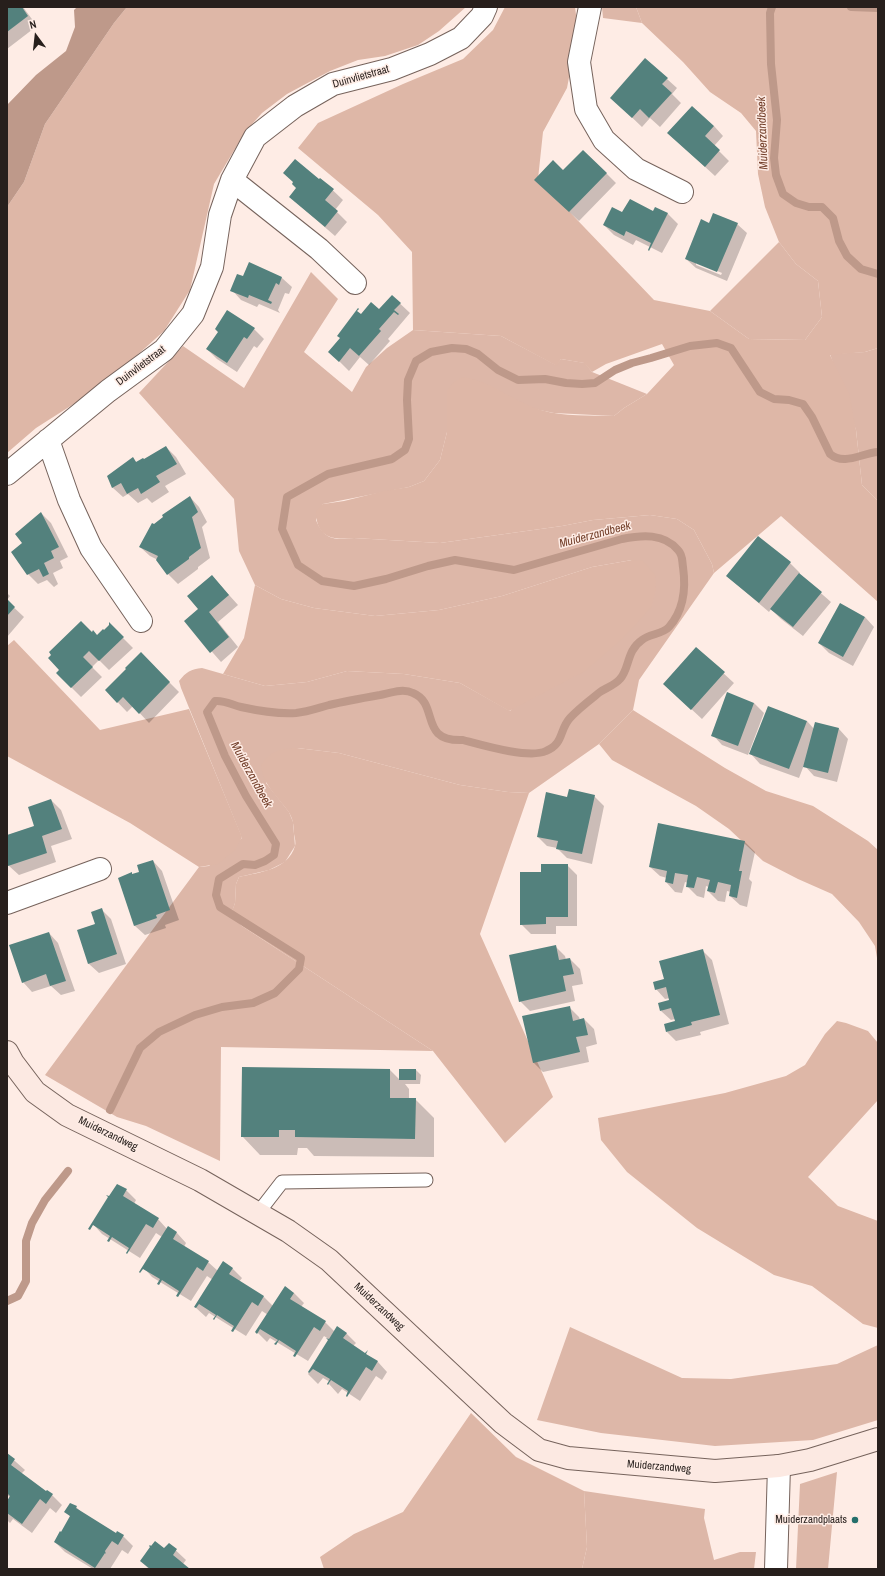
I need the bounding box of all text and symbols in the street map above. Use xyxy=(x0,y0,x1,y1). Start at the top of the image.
north arrow xyxy=(16,16,56,56)
text: N xyxy=(28,17,38,32)
street label: Duinvlietstraat xyxy=(331,63,391,91)
water label: Muiderzandbeek xyxy=(755,96,771,170)
street label: Duinvlietstraat xyxy=(114,343,168,389)
water label: Muiderzandbeek xyxy=(558,519,632,551)
water label: Muiderzandbeek xyxy=(227,739,275,811)
street label: Muiderzandweg xyxy=(76,1114,140,1154)
street label: Muiderzandweg xyxy=(351,1280,407,1334)
street label: Muiderzandweg xyxy=(626,1458,692,1476)
place label: Muiderzandplaats xyxy=(775,1513,847,1527)
marker: Muiderzandplaats xyxy=(850,1515,860,1525)

